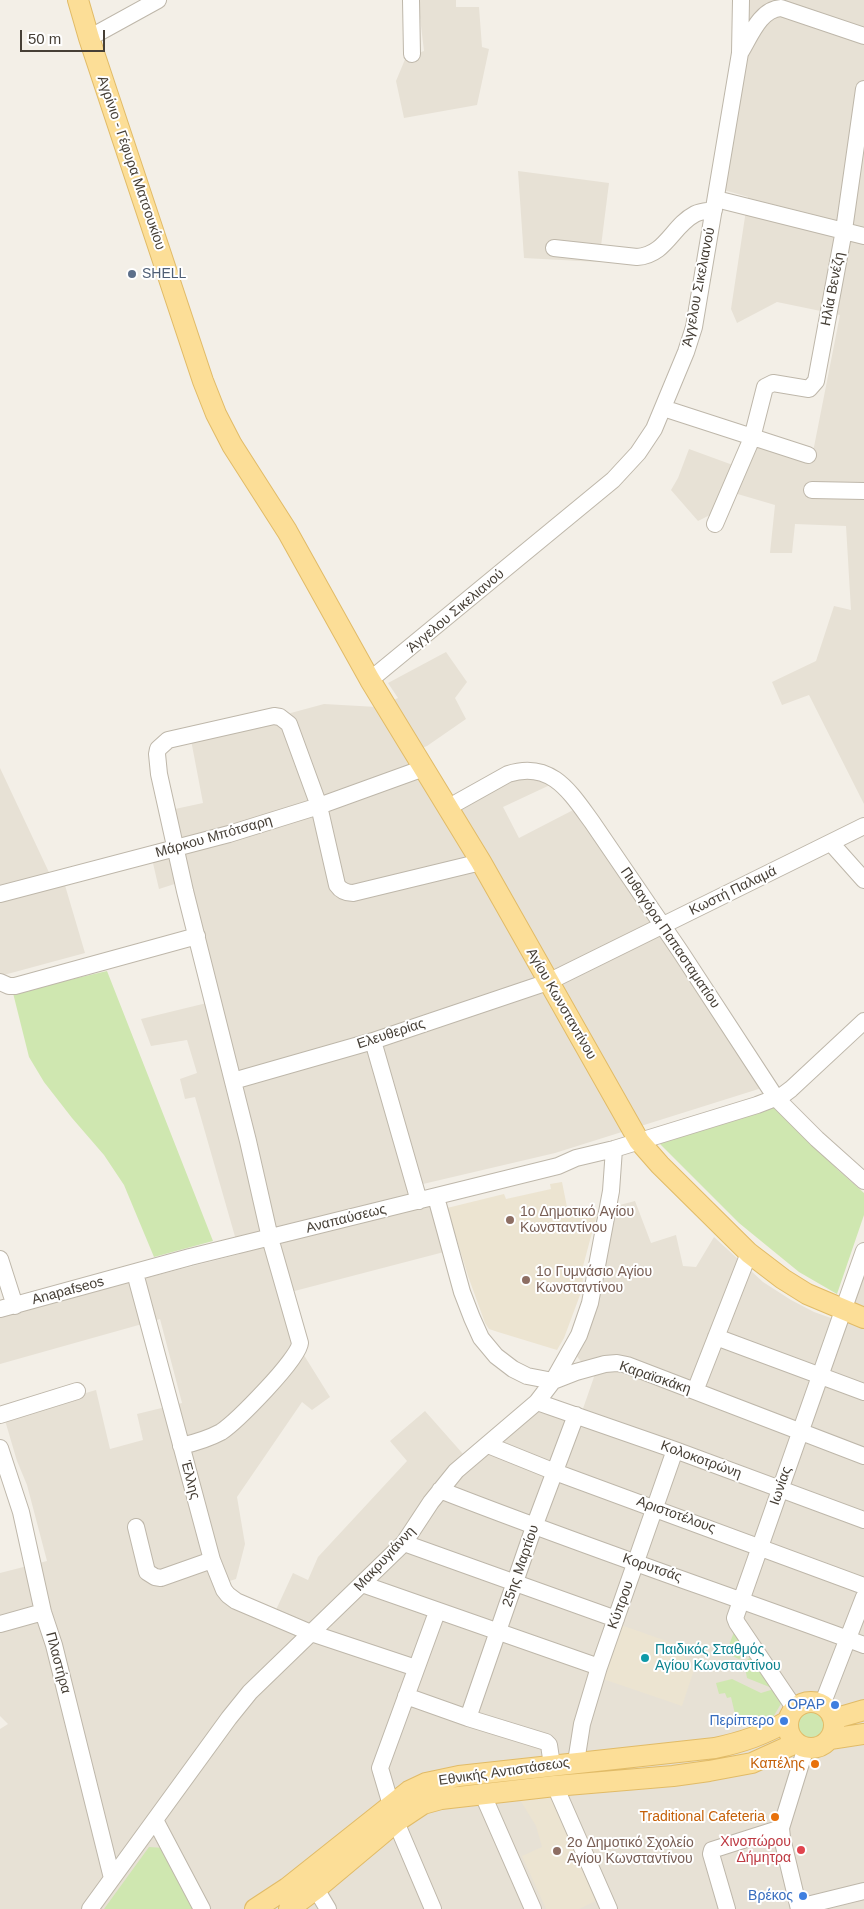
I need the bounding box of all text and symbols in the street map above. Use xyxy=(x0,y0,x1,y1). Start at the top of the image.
scale bar xyxy=(22,20,108,52)
text: 50 m xyxy=(28,30,61,47)
street label: Αγρίνιο - Γέφυρα Ματσουκίου xyxy=(93,74,169,252)
street label: Άγγελου Σικελιανού xyxy=(679,226,719,348)
street label: Ηλία Βενέζη xyxy=(818,251,848,327)
place label: SHELL xyxy=(142,266,186,282)
marker: SHELL xyxy=(126,268,138,280)
street label: Άγγελου Σικελιανού xyxy=(404,566,508,656)
street label: Μάρκου Μπότσαρη xyxy=(154,812,274,862)
street label: Κωστή Παλαμά xyxy=(687,863,779,919)
street label: Πυθαγόρα Παπασταματίου xyxy=(616,864,724,1012)
street label: Αγίου Κωνσταντίνου xyxy=(522,945,600,1063)
street label: Ελευθερίας xyxy=(355,1015,427,1053)
street label: Αναπαύσεως xyxy=(304,1201,388,1237)
place label: 1ο Δημοτικό Αγίου Κωνσταντίνου xyxy=(520,1204,634,1236)
marker: 1ο Δημοτικό Αγίου Κωνσταντίνου xyxy=(504,1214,516,1226)
place label: 1ο Γυμνάσιο Αγίου Κωνσταντίνου xyxy=(536,1264,652,1296)
street label: Anapafseos xyxy=(30,1273,106,1309)
marker: 1ο Γυμνάσιο Αγίου Κωνσταντίνου xyxy=(520,1274,532,1286)
street label: Καραϊσκάκη xyxy=(617,1358,693,1398)
street label: Κολοκοτρώνη xyxy=(658,1438,744,1482)
street label: Έλλης xyxy=(177,1459,203,1501)
street label: Ιωνίας xyxy=(767,1464,795,1508)
street label: Αριστοτέλους xyxy=(634,1493,718,1537)
street label: Μακρυγιάννη xyxy=(351,1523,419,1595)
street label: 25ης Μαρτίου xyxy=(499,1523,543,1609)
street label: Κορυτσάς xyxy=(620,1550,684,1586)
street label: Κύπρου xyxy=(605,1579,637,1631)
street label: Πλαστήρα xyxy=(42,1630,74,1696)
place label: Παιδικός Σταθμός Αγίου Κωνσταντίνου xyxy=(655,1642,781,1674)
marker: Παιδικός Σταθμός Αγίου Κωνσταντίνου xyxy=(639,1652,651,1664)
place label: OPAP xyxy=(787,1697,825,1713)
marker: OPAP xyxy=(829,1699,841,1711)
place label: Περίπτερο xyxy=(709,1713,774,1729)
marker: Περίπτερο xyxy=(778,1715,790,1727)
street label: Εθνικής Αντιστάσεως xyxy=(437,1754,571,1790)
place label: Καπέλης xyxy=(750,1756,805,1772)
marker: Καπέλης xyxy=(809,1758,821,1770)
place label: Traditional Cafeteria xyxy=(639,1809,765,1825)
marker: Traditional Cafeteria xyxy=(769,1811,781,1823)
place label: Χινοπώρου Δήμητρα xyxy=(720,1834,791,1866)
place label: 2ο Δημοτικό Σχολείο Αγίου Κωνσταντίνου xyxy=(567,1835,694,1868)
marker: Χινοπώρου Δήμητρα xyxy=(795,1844,807,1856)
marker: 2ο Δημοτικό Σχολείο Αγίου Κωνσταντίνου xyxy=(551,1845,563,1857)
place label: Βρέκος xyxy=(748,1888,793,1904)
marker: Βρέκος xyxy=(797,1890,809,1902)

